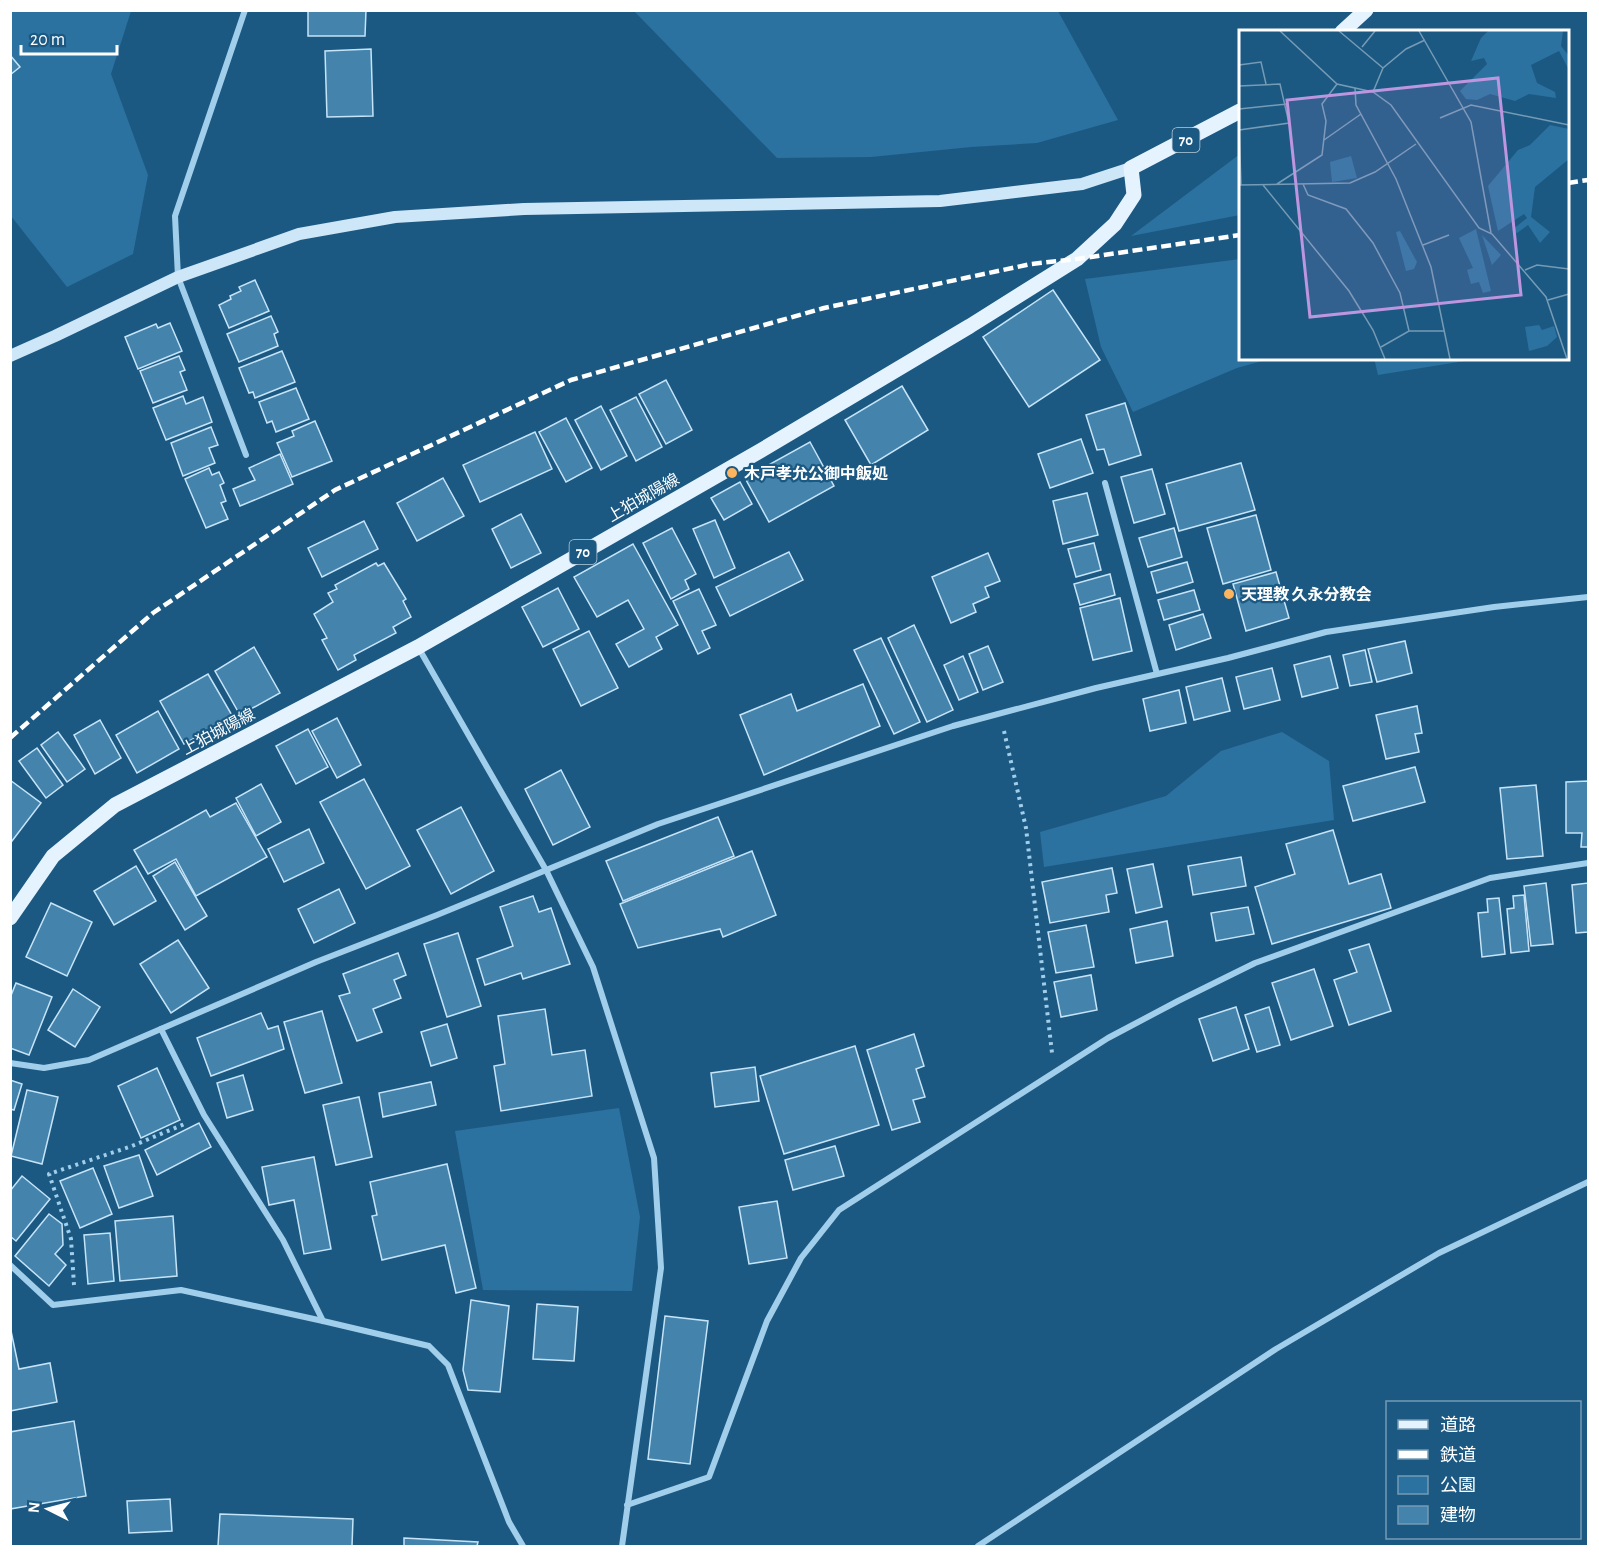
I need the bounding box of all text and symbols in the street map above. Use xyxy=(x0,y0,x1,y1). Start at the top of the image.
scale bar xyxy=(21,18,117,56)
inset map xyxy=(1239,30,1569,360)
text: 20 m xyxy=(30,31,65,49)
road number: 70 xyxy=(1172,128,1200,152)
place label: 木戸孝允公御中飯処 xyxy=(744,465,888,482)
marker: 木戸孝允公御中飯処 xyxy=(725,466,739,480)
street label: 上狛城陽線 xyxy=(604,470,682,525)
road number: 70 xyxy=(570,540,596,564)
place label: 天理教 久永分教会 xyxy=(1241,586,1371,603)
marker: 天理教 久永分教会 xyxy=(1222,587,1236,601)
street label: 上狛城陽線 xyxy=(179,705,258,758)
legend xyxy=(1386,1401,1581,1539)
text: 道路 xyxy=(1440,1415,1476,1435)
text: 鉄道 xyxy=(1440,1445,1476,1465)
text: 公園 xyxy=(1440,1476,1476,1495)
north arrow xyxy=(18,1479,78,1539)
text: N xyxy=(26,1501,43,1514)
text: 建物 xyxy=(1440,1505,1476,1525)

